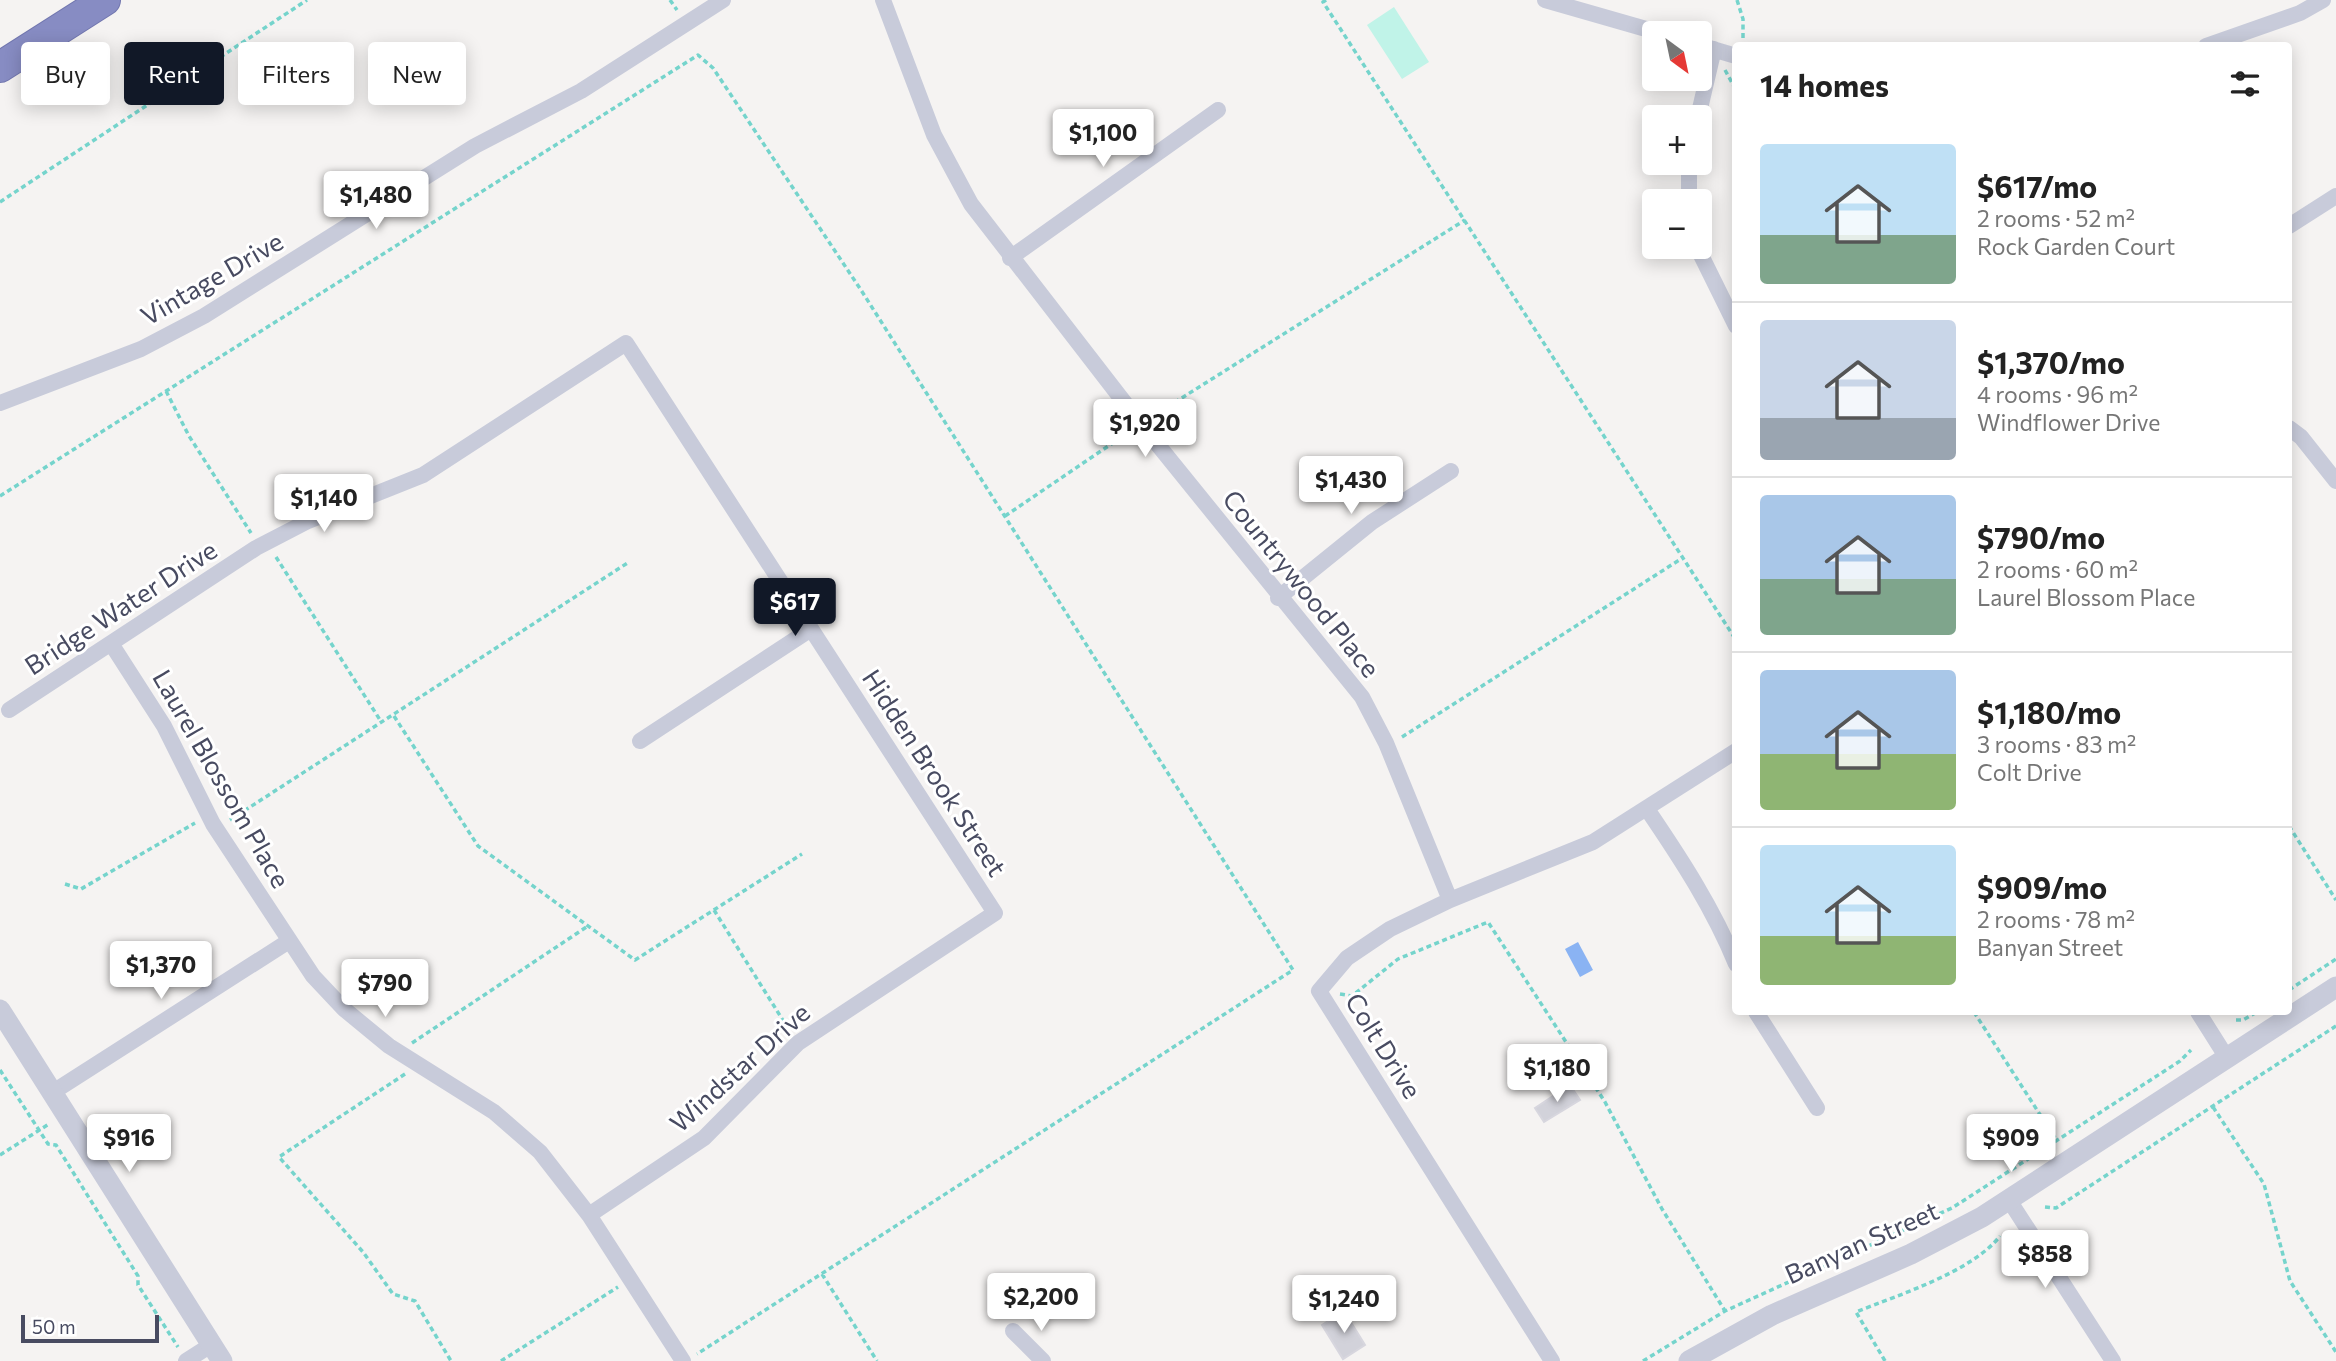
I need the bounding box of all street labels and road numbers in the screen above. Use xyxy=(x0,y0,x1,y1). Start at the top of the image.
street label: Vintage Drive xyxy=(135,225,288,331)
street label: Countrywood Place xyxy=(1217,483,1387,683)
street label: Bridge Water Drive xyxy=(18,533,222,680)
street label: Hidden Brook Street xyxy=(857,663,1014,881)
street label: Laurel Blossom Place xyxy=(147,664,297,893)
street label: Colt Drive xyxy=(1340,987,1429,1104)
street label: Windstar Drive xyxy=(663,996,815,1138)
street label: Banyan Street xyxy=(1780,1194,1943,1289)

